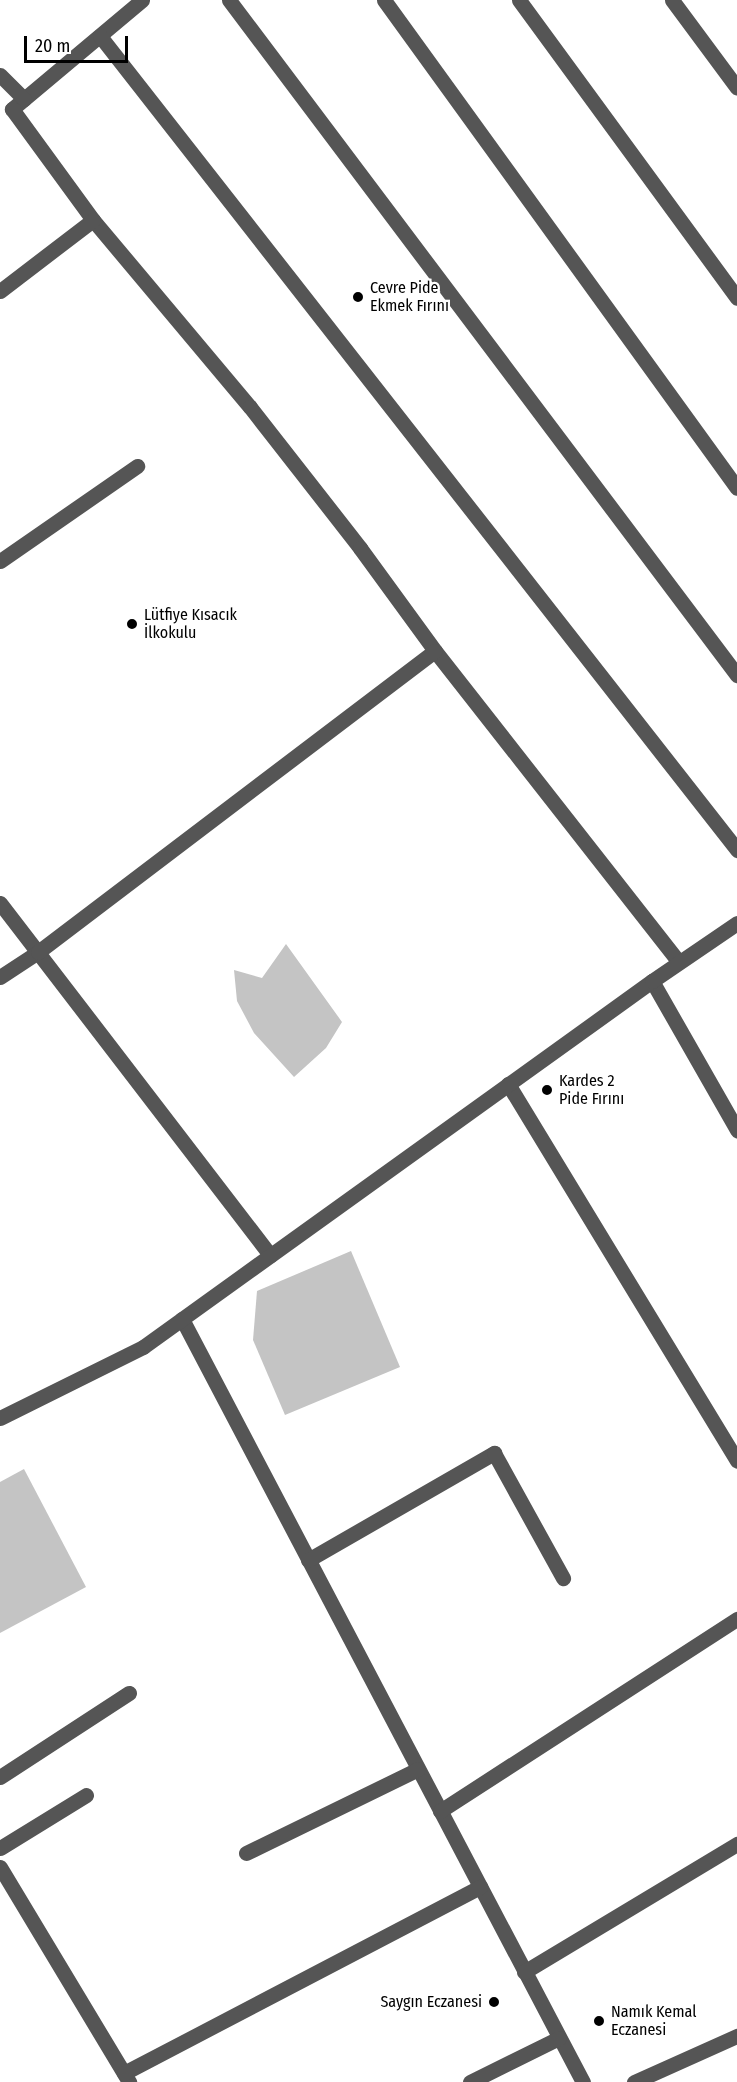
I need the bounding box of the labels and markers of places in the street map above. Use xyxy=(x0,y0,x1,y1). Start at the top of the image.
place label: Cevre Pide Ekmek Fırını xyxy=(370,278,449,316)
marker: Cevre Pide Ekmek Fırını xyxy=(351,290,365,304)
place label: Lütfiye Kısacık İlkokulu xyxy=(144,605,237,643)
marker: Lütfiye Kısacık İlkokulu xyxy=(125,617,139,631)
place label: Kardes 2 Pide Fırını xyxy=(559,1071,624,1109)
marker: Kardes 2 Pide Fırını xyxy=(540,1083,554,1097)
place label: Saygın Eczanesi xyxy=(380,1992,482,2012)
marker: Saygın Eczanesi xyxy=(487,1995,501,2009)
place label: Namık Kemal Eczanesi xyxy=(611,2002,696,2040)
marker: Namık Kemal Eczanesi xyxy=(592,2014,606,2028)

